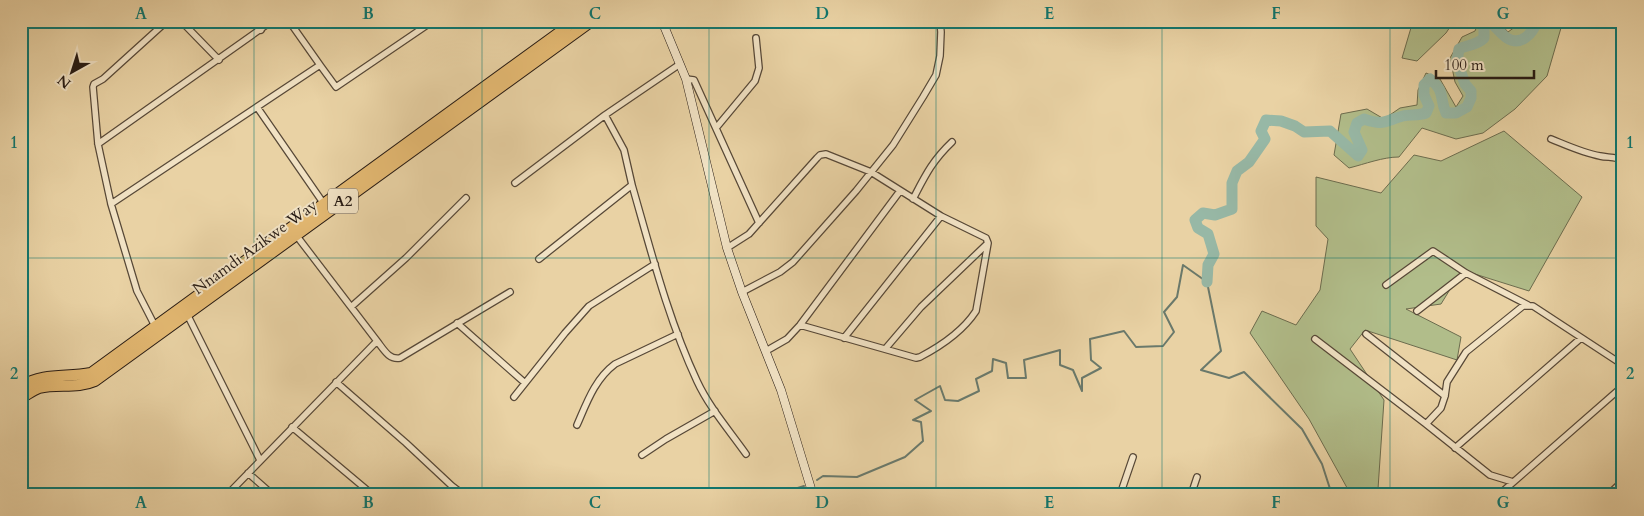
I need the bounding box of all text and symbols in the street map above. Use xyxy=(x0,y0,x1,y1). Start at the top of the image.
text: A xyxy=(135,3,147,25)
text: B xyxy=(362,3,374,25)
text: C xyxy=(589,3,601,25)
text: D xyxy=(815,3,829,25)
text: E xyxy=(1044,3,1054,25)
text: F xyxy=(1271,3,1281,25)
text: G xyxy=(1496,3,1510,25)
north arrow xyxy=(48,48,98,98)
scale bar xyxy=(1436,48,1534,80)
text: 100 m xyxy=(1444,55,1484,75)
text: N xyxy=(53,71,75,93)
text: 1 xyxy=(10,132,18,154)
text: 1 xyxy=(1626,132,1634,154)
road number: A2 xyxy=(328,188,358,214)
street label: Nnamdi Azikwe Way xyxy=(188,194,322,300)
text: 2 xyxy=(10,363,18,385)
text: 2 xyxy=(1626,363,1634,385)
text: A xyxy=(135,492,147,514)
text: B xyxy=(362,492,374,514)
text: C xyxy=(589,492,601,514)
text: D xyxy=(815,492,829,514)
text: E xyxy=(1044,492,1054,514)
text: F xyxy=(1271,492,1281,514)
text: G xyxy=(1496,492,1510,514)

